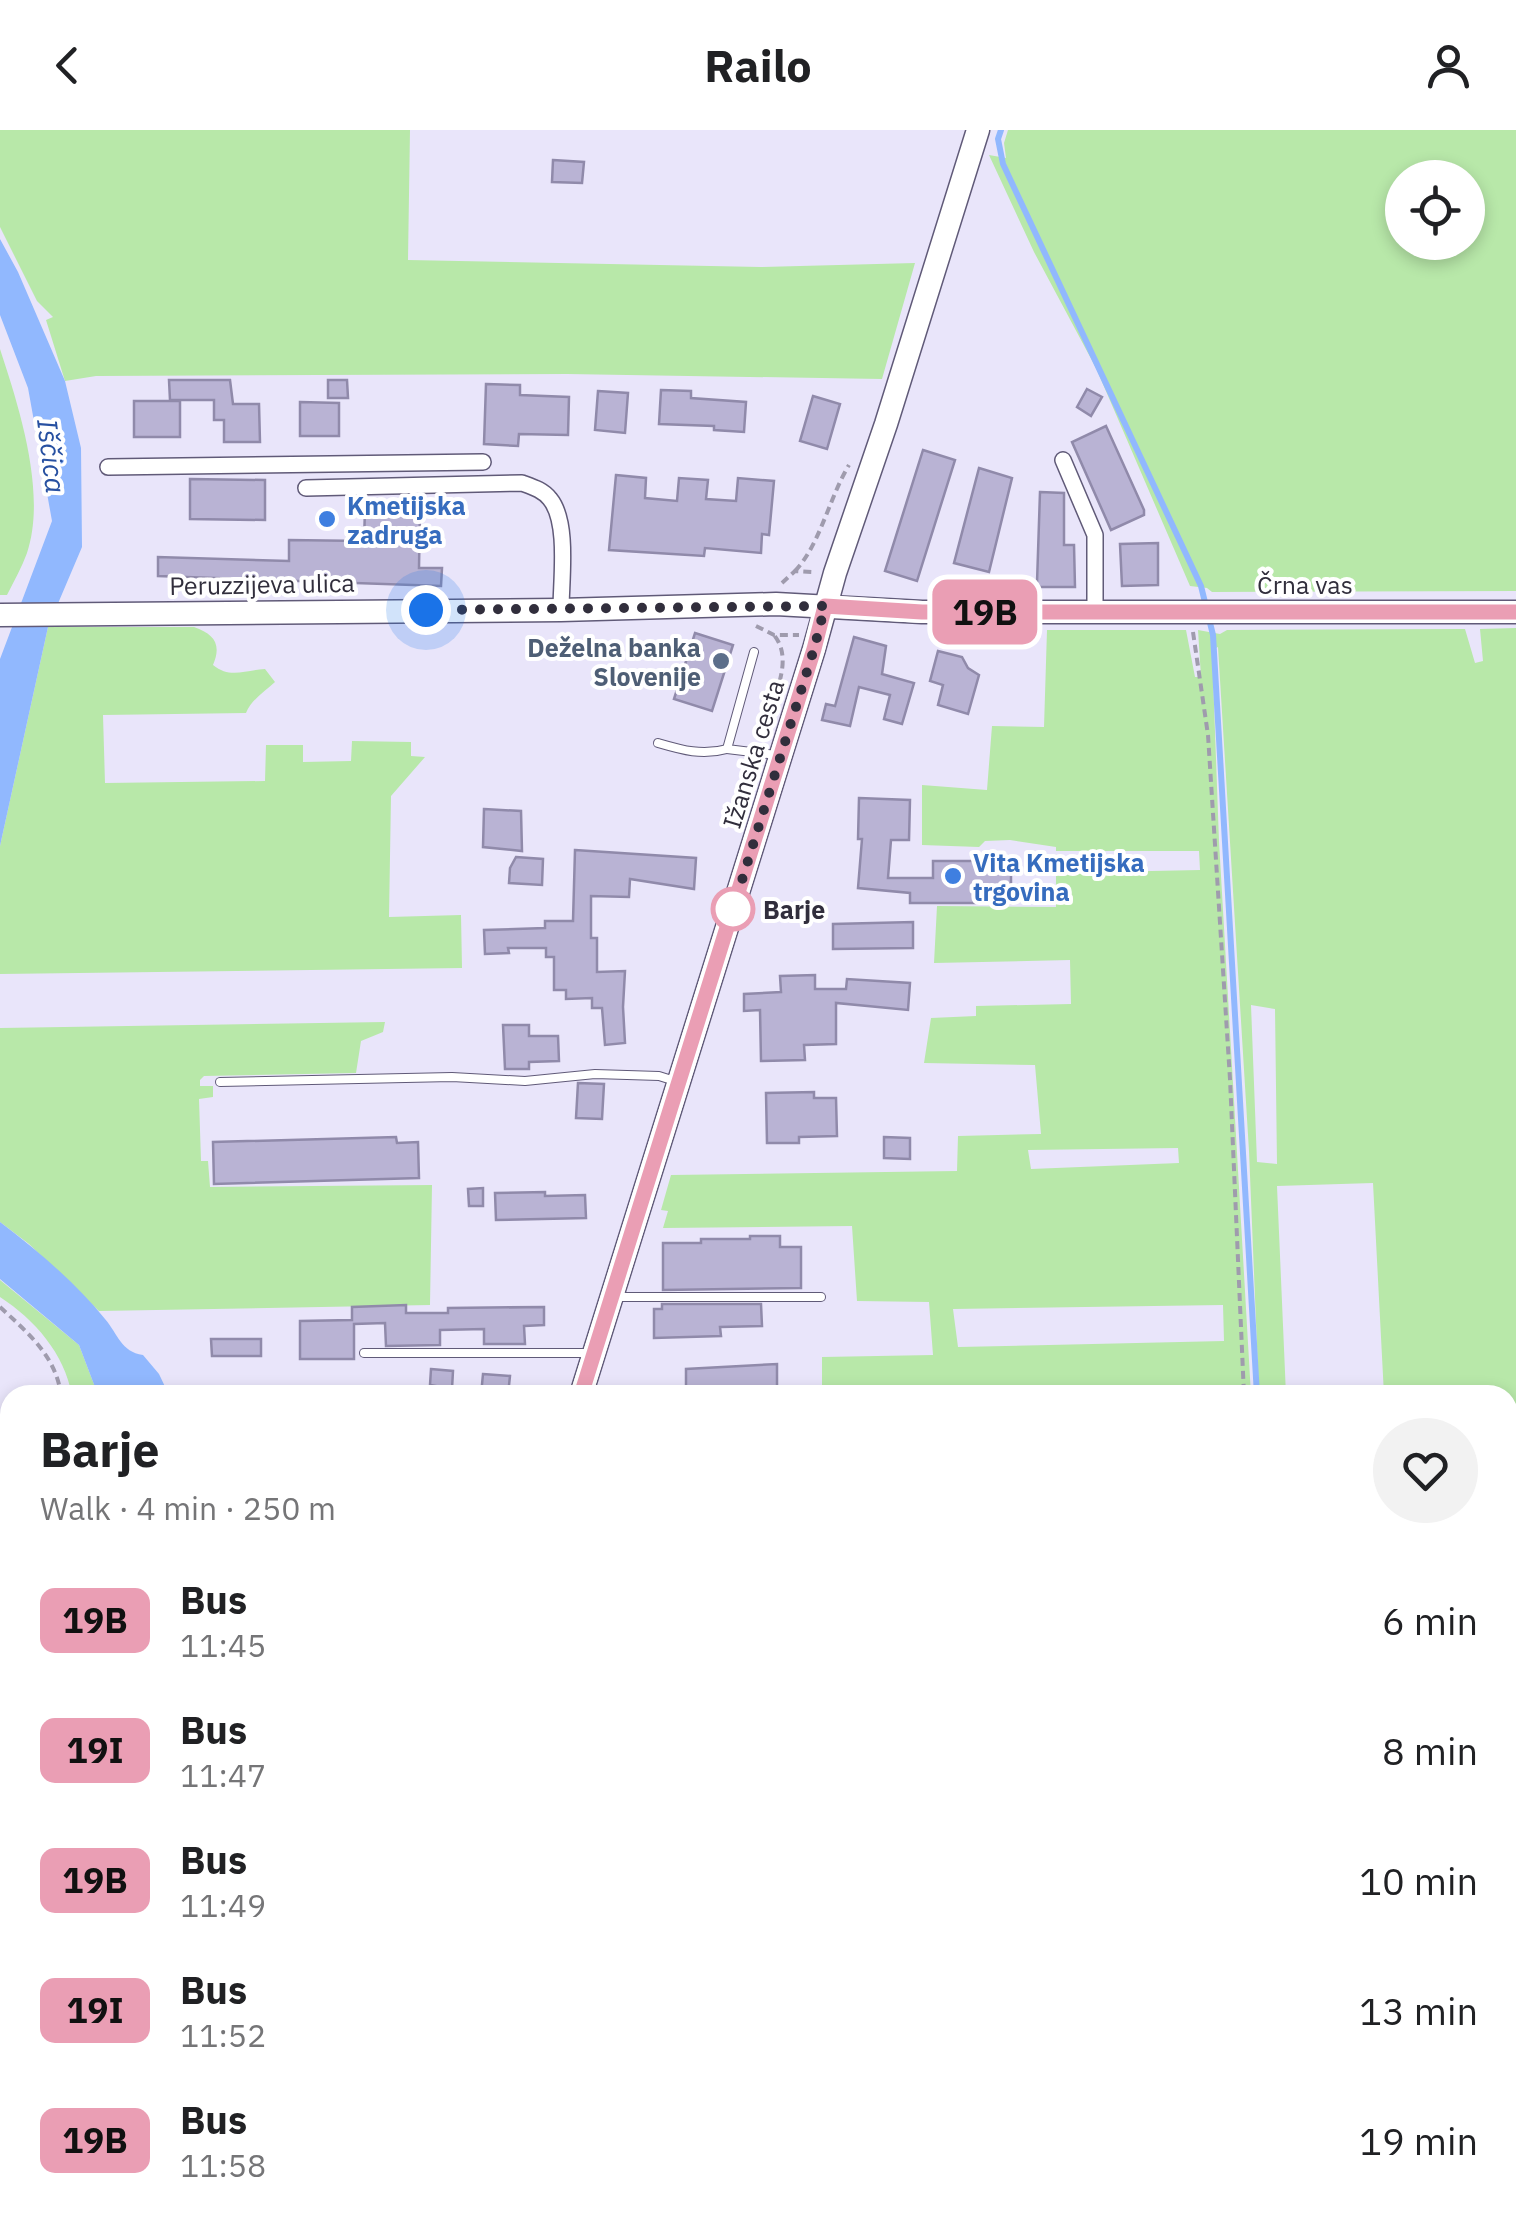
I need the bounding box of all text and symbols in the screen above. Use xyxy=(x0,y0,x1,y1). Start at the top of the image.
text: Railo xyxy=(704,36,812,94)
icon: back xyxy=(40,38,95,93)
icon: person xyxy=(1421,38,1476,93)
map controls xyxy=(1385,160,1485,260)
button: locate xyxy=(1385,160,1485,260)
water label: Iščica xyxy=(29,417,75,495)
place label: Kmetijska zadruga xyxy=(347,489,466,551)
marker: Kmetijska zadruga xyxy=(316,508,338,530)
street label: Peruzzijeva ulica xyxy=(169,566,355,602)
street label: Črna vas xyxy=(1257,568,1353,601)
line badge: 19B xyxy=(928,580,1042,644)
your location xyxy=(401,585,451,635)
text: 19B xyxy=(952,589,1018,635)
place label: Deželna banka Slovenije xyxy=(527,631,701,693)
marker: Deželna banka Slovenije xyxy=(710,650,732,672)
street label: Ižanska cesta xyxy=(715,676,791,832)
place label: Vita Kmetijska trgovina xyxy=(973,846,1145,908)
marker: Vita Kmetijska trgovina xyxy=(942,865,964,887)
marker: Barje xyxy=(712,888,754,930)
place label: Barje xyxy=(763,893,825,926)
text: Barje xyxy=(40,1418,159,1480)
button: heart xyxy=(1373,1418,1478,1523)
text: Walk · 4 min · 250 m xyxy=(40,1487,336,1529)
text: Bus xyxy=(180,1575,247,1624)
text: 6 min xyxy=(1382,1596,1478,1645)
text: 19B xyxy=(62,1597,128,1643)
text: 11:45 xyxy=(180,1624,266,1666)
text: Bus xyxy=(180,1705,247,1754)
text: 8 min xyxy=(1382,1726,1478,1775)
text: 19I xyxy=(66,1727,124,1773)
text: 11:47 xyxy=(180,1754,266,1796)
text: Bus xyxy=(180,1835,247,1884)
text: 10 min xyxy=(1359,1856,1478,1905)
text: 19B xyxy=(62,1857,128,1903)
text: 11:49 xyxy=(180,1884,266,1926)
text: Bus xyxy=(180,1965,247,2014)
text: 13 min xyxy=(1359,1986,1478,2035)
text: 19I xyxy=(66,1987,124,2033)
text: 11:52 xyxy=(180,2014,266,2056)
text: Bus xyxy=(180,2095,247,2144)
text: 19 min xyxy=(1359,2116,1478,2165)
text: 19B xyxy=(62,2117,128,2163)
text: 11:58 xyxy=(180,2144,266,2186)

